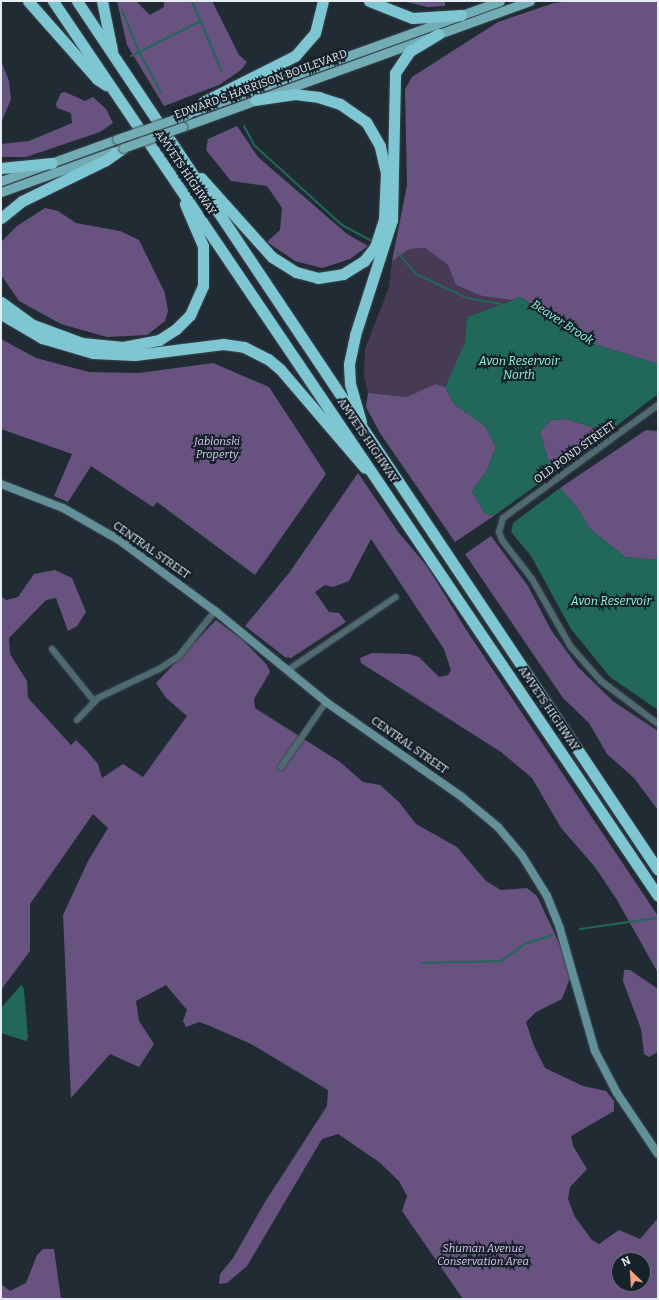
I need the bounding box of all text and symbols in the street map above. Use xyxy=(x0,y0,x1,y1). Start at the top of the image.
street label: EDWARD S HARRISON BOULEVARD xyxy=(173,48,349,122)
street label: AMVETS HIGHWAY xyxy=(152,128,218,218)
water label: Beaver Brook xyxy=(528,298,596,348)
water label: Avon Reservoir North xyxy=(479,355,559,383)
street label: AMVETS HIGHWAY xyxy=(334,396,400,486)
street label: OLD POND STREET xyxy=(532,419,618,487)
park label: Jablonski Property xyxy=(194,436,240,462)
street label: CENTRAL STREET xyxy=(110,520,192,582)
water label: Avon Reservoir xyxy=(571,595,651,609)
street label: AMVETS HIGHWAY xyxy=(515,664,581,754)
street label: CENTRAL STREET xyxy=(368,715,450,777)
park label: Shuman Avenue Conservation Area xyxy=(437,1243,529,1269)
north arrow xyxy=(611,1252,651,1292)
text: N xyxy=(620,1254,633,1269)

